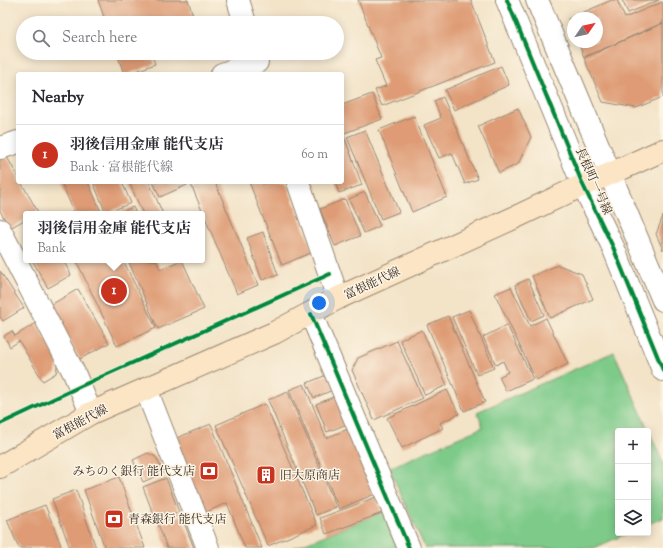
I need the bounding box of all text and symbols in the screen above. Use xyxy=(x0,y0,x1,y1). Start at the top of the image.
north arrow xyxy=(567,12,603,48)
search box xyxy=(16,16,344,60)
icon: search xyxy=(30,27,52,49)
text: Search here xyxy=(62,28,137,49)
text: Nearby xyxy=(32,86,84,110)
text: 羽後信用金庫 能代支店 xyxy=(70,135,223,156)
street label: 長根町一号線 xyxy=(570,145,616,218)
text: 1 xyxy=(43,146,47,164)
text: 60 m xyxy=(301,146,328,164)
text: Bank · 富根能代線 xyxy=(70,159,173,177)
popup xyxy=(23,211,205,263)
text: 羽後信用金庫 能代支店 xyxy=(37,219,191,240)
text: Bank xyxy=(37,240,66,258)
street label: 富根能代線 xyxy=(341,263,403,305)
pin: 1 xyxy=(101,276,127,306)
your location xyxy=(309,293,329,313)
street label: 富根能代線 xyxy=(50,401,111,445)
map controls xyxy=(615,428,651,536)
button: + xyxy=(615,428,651,464)
bank icon: みちのく銀行 能代支店 xyxy=(198,460,220,482)
place label: みちのく銀行 能代支店 xyxy=(72,463,195,481)
building icon: 旧大原商店 xyxy=(255,464,277,486)
button: − xyxy=(615,464,651,500)
place label: 旧大原商店 xyxy=(280,467,340,485)
button: layers xyxy=(615,500,651,536)
bank icon: 青森銀行 能代支店 xyxy=(103,508,125,530)
place label: 青森銀行 能代支店 xyxy=(128,511,227,529)

